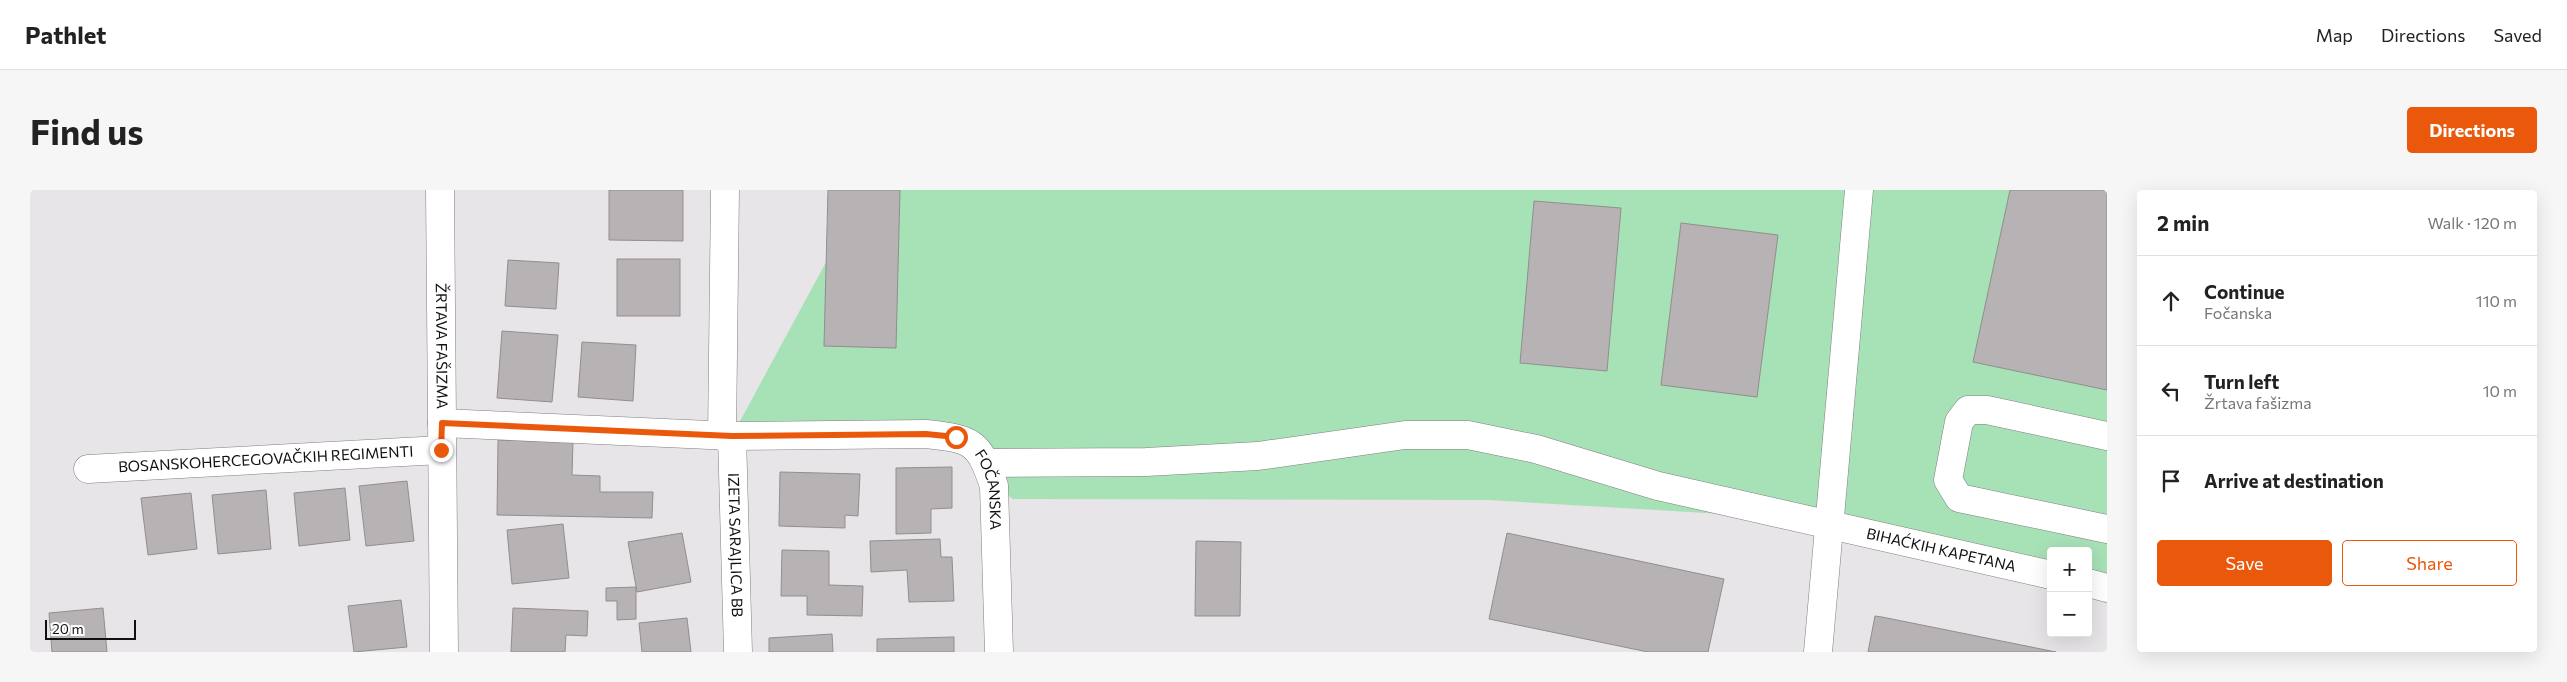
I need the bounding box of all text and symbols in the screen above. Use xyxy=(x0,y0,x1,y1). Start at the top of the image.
text: Pathlet xyxy=(25,20,106,49)
text: Map xyxy=(2316,24,2353,46)
text: Directions xyxy=(2381,24,2465,46)
text: Saved xyxy=(2493,24,2542,46)
button: Directions xyxy=(2407,107,2537,153)
text: Find us xyxy=(30,109,144,152)
text: 2 min xyxy=(2157,210,2209,235)
text: Walk · 120 m xyxy=(2427,213,2517,232)
text: Continue xyxy=(2204,280,2284,303)
street label: ŽRTAVA FAŠIZMA xyxy=(433,283,453,409)
icon: ahead xyxy=(2157,287,2185,315)
text: 110 m xyxy=(2476,291,2517,310)
text: Fočanska xyxy=(2204,303,2272,322)
text: Turn left xyxy=(2204,370,2279,393)
icon: left xyxy=(2157,377,2185,405)
text: 10 m xyxy=(2483,381,2517,400)
text: Žrtava fašizma xyxy=(2204,393,2312,412)
route start xyxy=(945,426,968,449)
route end xyxy=(430,439,453,462)
street label: BOSANSKOHERCEGOVAČKIH REGIMENTI xyxy=(118,442,414,475)
street label: FOČANSKA xyxy=(972,446,1005,530)
icon: arrive xyxy=(2157,467,2185,495)
text: Arrive at destination xyxy=(2204,469,2384,492)
street label: IZETA SARAJLICA BB xyxy=(725,473,747,618)
street label: BIHAĆKIH KAPETANA xyxy=(1865,524,2018,575)
button: Save xyxy=(2157,540,2332,586)
button: Share xyxy=(2342,540,2517,586)
map controls xyxy=(2047,547,2092,637)
button: + xyxy=(2047,547,2092,592)
button: − xyxy=(2047,592,2092,637)
scale bar xyxy=(45,617,136,640)
text: 20 m xyxy=(52,620,84,637)

